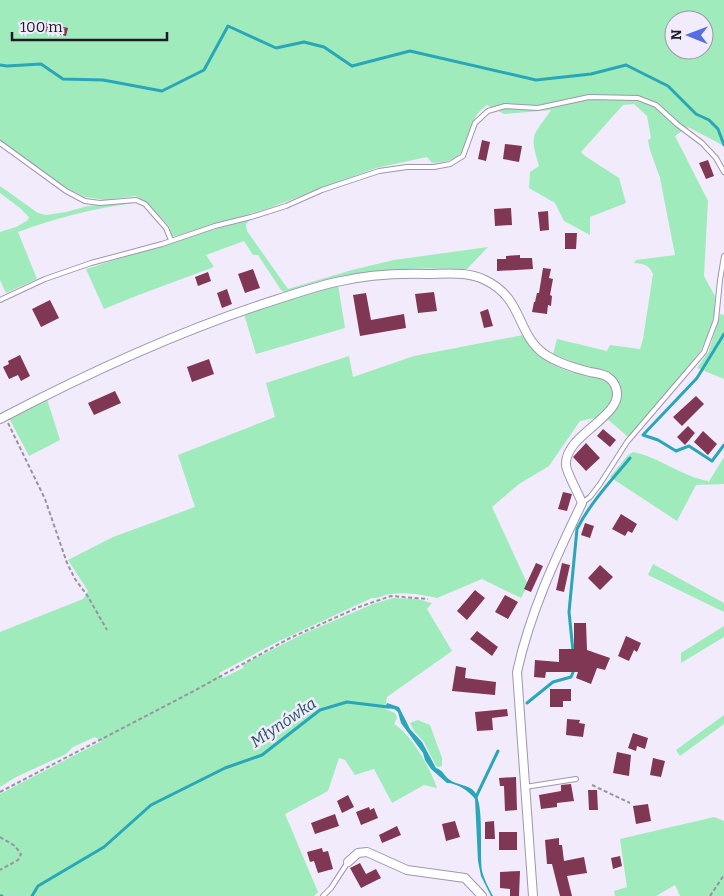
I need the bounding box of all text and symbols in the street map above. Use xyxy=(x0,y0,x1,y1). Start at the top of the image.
scale bar xyxy=(12,10,168,42)
north arrow xyxy=(664,10,714,60)
text: 100 m xyxy=(20,18,63,36)
text: N xyxy=(668,29,685,40)
water label: Młynówka xyxy=(247,694,320,751)

